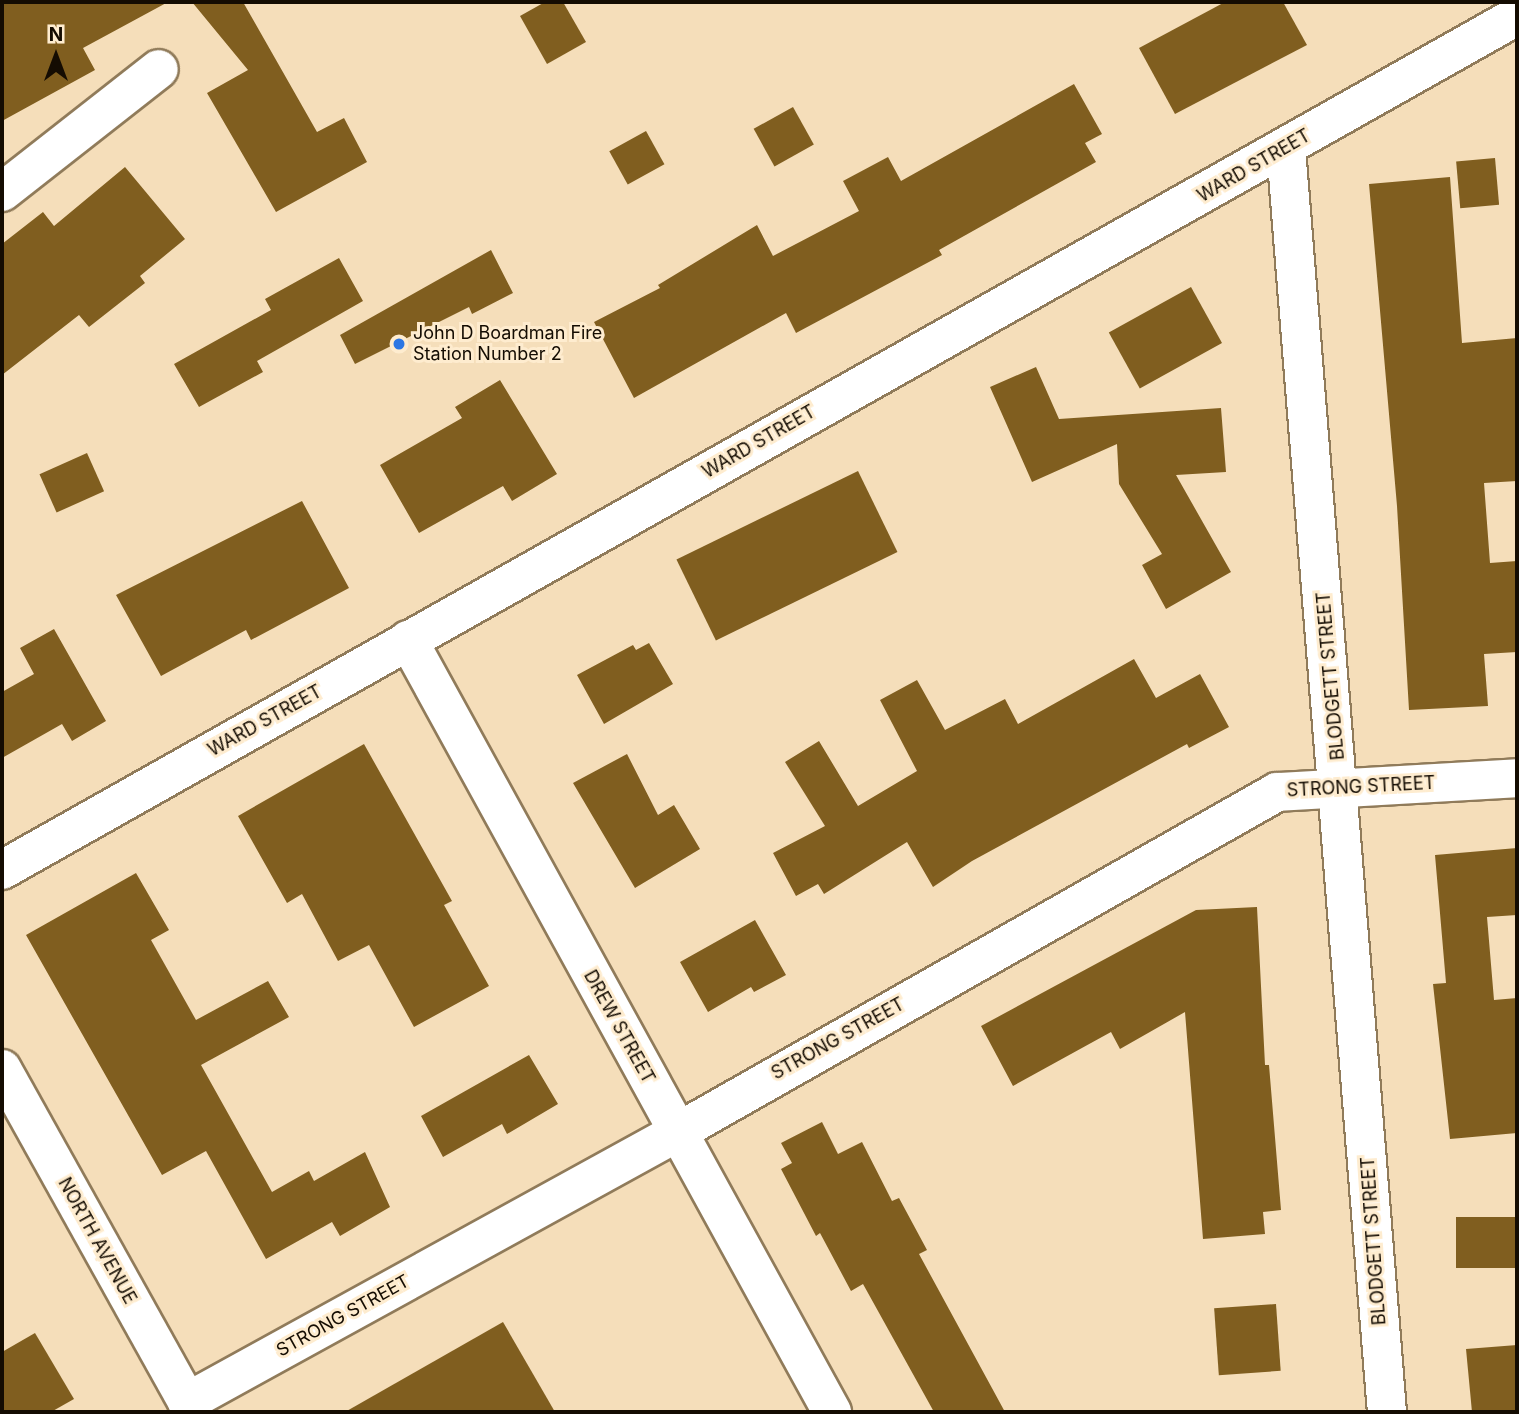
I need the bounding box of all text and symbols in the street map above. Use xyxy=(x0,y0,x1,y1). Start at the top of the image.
north arrow xyxy=(21,21,91,91)
text: N xyxy=(49,23,63,46)
street label: WARD STREET xyxy=(1194,125,1314,207)
place label: John D Boardman Fire Station Number 2 xyxy=(413,323,602,366)
marker: John D Boardman Fire Station Number 2 xyxy=(391,336,407,352)
street label: WARD STREET xyxy=(699,401,819,483)
street label: BLODGETT STREET xyxy=(1313,591,1349,761)
street label: WARD STREET xyxy=(204,681,326,761)
street label: STRONG STREET xyxy=(1286,772,1436,802)
street label: DREW STREET xyxy=(579,967,659,1087)
street label: STRONG STREET xyxy=(768,994,908,1084)
street label: BLODGETT STREET xyxy=(1357,1156,1391,1326)
street label: NORTH AVENUE xyxy=(53,1174,141,1308)
street label: STRONG STREET xyxy=(273,1271,413,1361)

